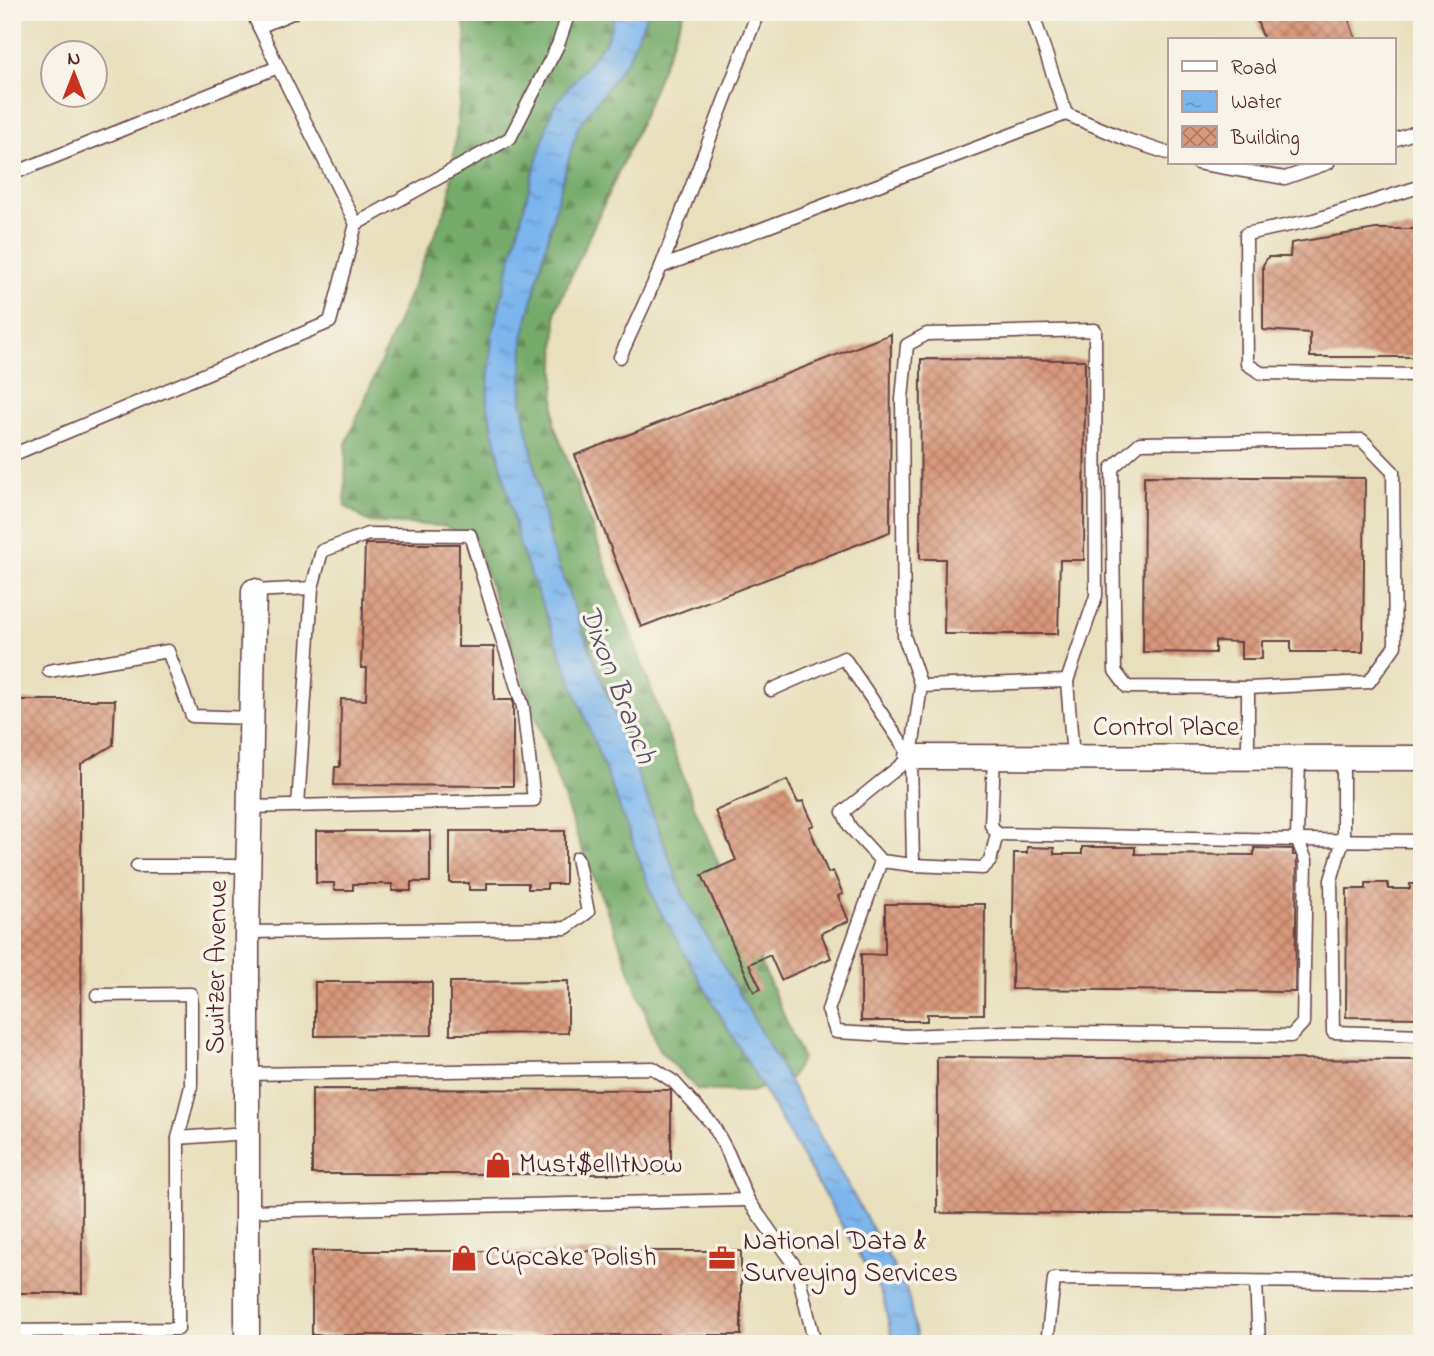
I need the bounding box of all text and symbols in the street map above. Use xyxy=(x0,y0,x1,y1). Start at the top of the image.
north arrow xyxy=(38,38,108,108)
legend xyxy=(1168,38,1396,164)
text: N xyxy=(68,46,81,73)
text: Road xyxy=(1231,54,1277,84)
text: Water xyxy=(1231,88,1282,118)
text: Building xyxy=(1230,124,1300,156)
water label: Dixon Branch xyxy=(566,600,667,771)
street label: Control Place xyxy=(1093,708,1240,749)
street label: Switzer Avenue xyxy=(196,879,240,1055)
place label: Must$ellItNow xyxy=(519,1145,682,1186)
shop icon: Must$ellItNow xyxy=(483,1150,513,1180)
place label: National Data & Surveying Services xyxy=(743,1222,958,1295)
place label: Cupcake Polish xyxy=(485,1238,656,1279)
shop icon: Cupcake Polish xyxy=(449,1243,479,1273)
office icon: National Data & Surveying Services xyxy=(707,1243,737,1273)

